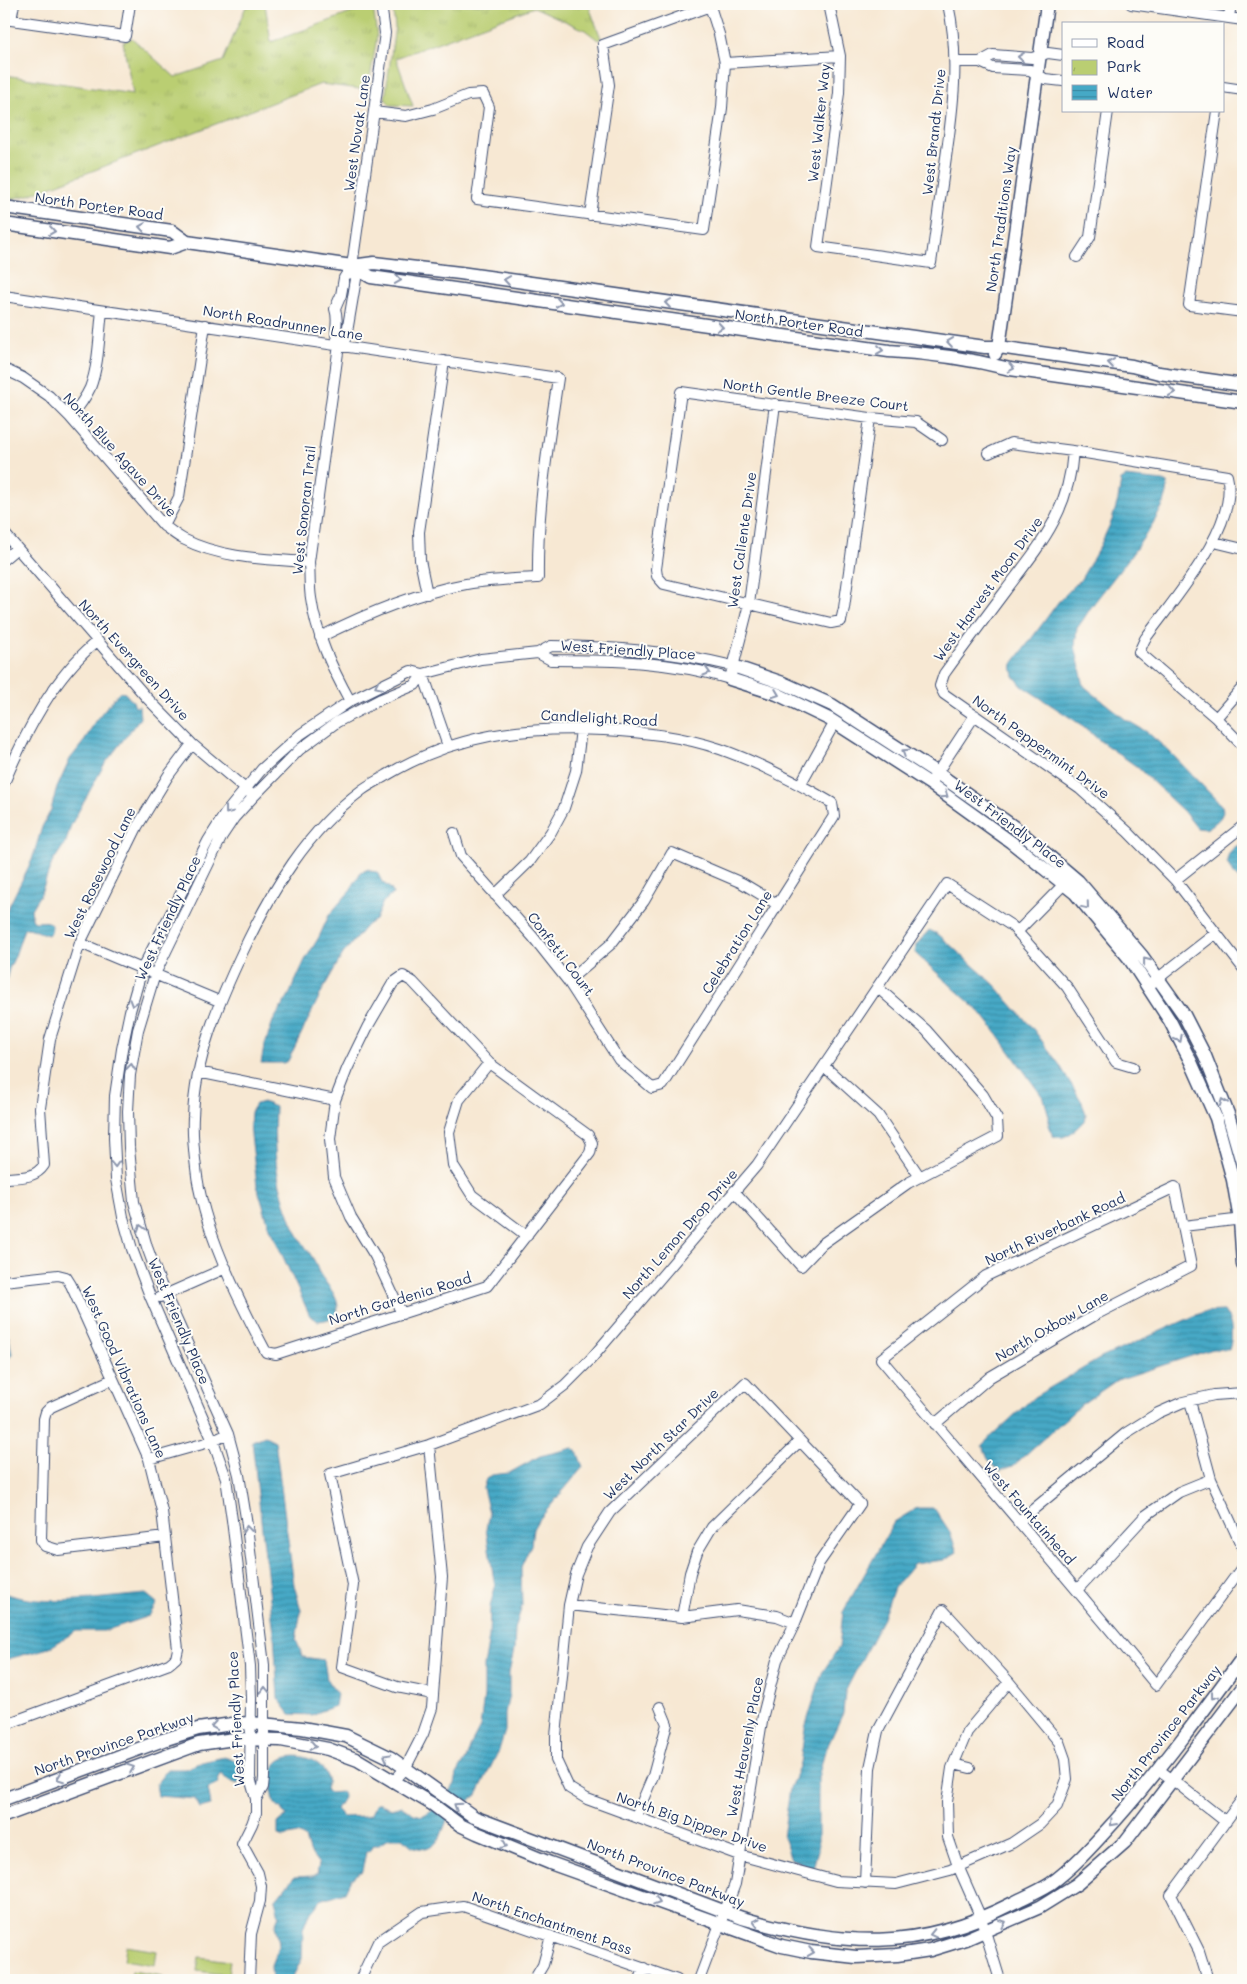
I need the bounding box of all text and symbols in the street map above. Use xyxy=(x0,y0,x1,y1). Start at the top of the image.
legend xyxy=(1062,22,1224,112)
text: Road xyxy=(1107,32,1144,52)
one-way arrow xyxy=(1017,52,1025,63)
text: Park xyxy=(1107,56,1141,76)
street label: West Walker Way xyxy=(803,63,834,183)
street label: West Brandt Drive xyxy=(917,68,950,196)
street label: West Novak Lane xyxy=(339,73,374,192)
text: Water xyxy=(1107,82,1153,102)
street label: North Traditions Way xyxy=(981,145,1020,293)
street label: North Porter Road xyxy=(34,187,165,224)
one-way arrow xyxy=(138,222,146,233)
one-way arrow xyxy=(48,226,56,236)
one-way arrow xyxy=(394,275,402,285)
one-way arrow xyxy=(503,276,512,286)
one-way arrow xyxy=(554,298,563,308)
one-way arrow xyxy=(664,298,672,309)
street label: North Roadrunner Lane xyxy=(202,300,365,345)
street label: North Porter Road xyxy=(734,304,865,341)
one-way arrow xyxy=(715,321,724,331)
one-way arrow xyxy=(946,338,955,348)
one-way arrow xyxy=(876,344,885,354)
one-way arrow xyxy=(1107,358,1115,369)
one-way arrow xyxy=(1006,363,1015,373)
street label: North Gentle Breeze Court xyxy=(722,374,910,415)
one-way arrow xyxy=(1168,386,1176,397)
street label: North Blue Agave Drive xyxy=(59,388,181,521)
street label: West Sonoran Trail xyxy=(287,444,320,576)
street label: West Caliente Drive xyxy=(723,470,760,609)
street label: West Harvest Moon Drive xyxy=(929,512,1047,665)
street label: North Evergreen Drive xyxy=(75,595,194,724)
street label: West Friendly Place xyxy=(560,635,696,664)
one-way arrow xyxy=(702,666,711,677)
one-way arrow xyxy=(374,680,383,690)
one-way arrow xyxy=(771,688,780,698)
street label: North Peppermint Drive xyxy=(969,690,1114,803)
street label: Candlelight Road xyxy=(540,705,658,730)
one-way arrow xyxy=(902,749,911,759)
street label: West Friendly Place xyxy=(950,775,1070,872)
one-way arrow xyxy=(940,789,949,798)
street label: West Rosewood Lane xyxy=(59,804,140,942)
one-way arrow xyxy=(225,805,234,815)
street label: West Friendly Place xyxy=(130,852,205,983)
street label: Celebration Lane xyxy=(697,886,776,997)
one-way arrow xyxy=(1081,901,1090,910)
street label: Confetti Court xyxy=(524,908,599,1000)
one-way arrow xyxy=(1143,958,1151,967)
one-way arrow xyxy=(128,998,138,1007)
one-way arrow xyxy=(1173,1034,1183,1043)
one-way arrow xyxy=(125,1063,136,1071)
one-way arrow xyxy=(1219,1099,1229,1107)
one-way arrow xyxy=(110,1160,121,1168)
street label: North Lemon Drop Drive xyxy=(618,1164,742,1303)
street label: North Riverbank Road xyxy=(982,1188,1128,1269)
one-way arrow xyxy=(137,1225,147,1233)
street label: West Friendly Place xyxy=(144,1255,215,1387)
street label: North Gardenia Road xyxy=(326,1268,474,1329)
street label: West Good Vibrations Lane xyxy=(78,1283,171,1461)
street label: North Oxbow Lane xyxy=(992,1285,1112,1366)
street label: West North Star Drive xyxy=(599,1383,723,1504)
street label: West Fountainhead xyxy=(979,1457,1080,1568)
one-way arrow xyxy=(242,1524,253,1532)
street label: West Friendly Place xyxy=(222,1651,249,1787)
street label: North Province Parkway xyxy=(1107,1661,1225,1805)
street label: West Heavenly Place xyxy=(722,1675,767,1819)
one-way arrow xyxy=(260,1686,270,1694)
one-way arrow xyxy=(1211,1690,1220,1700)
street label: North Province Parkway xyxy=(32,1707,196,1780)
one-way arrow xyxy=(209,1721,218,1731)
one-way arrow xyxy=(308,1741,317,1751)
one-way arrow xyxy=(384,1753,393,1763)
one-way arrow xyxy=(126,1764,135,1774)
one-way arrow xyxy=(56,1772,65,1782)
street label: North Big Dipper Drive xyxy=(614,1787,770,1856)
one-way arrow xyxy=(454,1803,463,1812)
one-way arrow xyxy=(1110,1818,1119,1827)
street label: North Province Parkway xyxy=(585,1834,748,1911)
one-way arrow xyxy=(499,1838,508,1849)
street label: North Enchantment Pass xyxy=(470,1886,635,1959)
one-way arrow xyxy=(652,1895,660,1905)
one-way arrow xyxy=(752,1918,760,1928)
one-way arrow xyxy=(998,1919,1007,1930)
one-way arrow xyxy=(929,1928,938,1939)
one-way arrow xyxy=(806,1946,815,1956)

